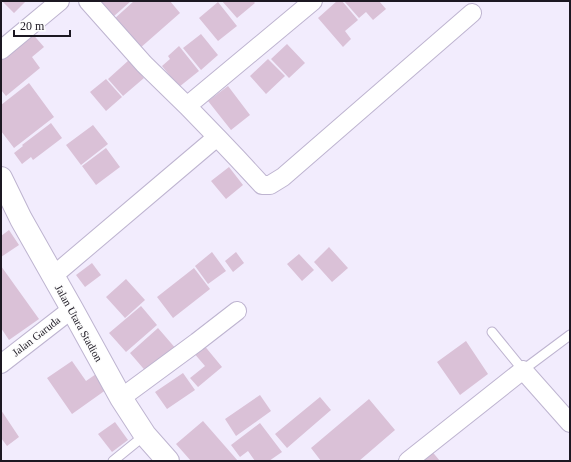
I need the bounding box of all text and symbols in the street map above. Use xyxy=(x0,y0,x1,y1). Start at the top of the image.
scale bar xyxy=(14,12,70,38)
text: 20 m xyxy=(20,19,45,33)
street label: Jalan Utara Stadion xyxy=(53,282,105,364)
street label: Jalan Garuda xyxy=(10,313,63,359)

